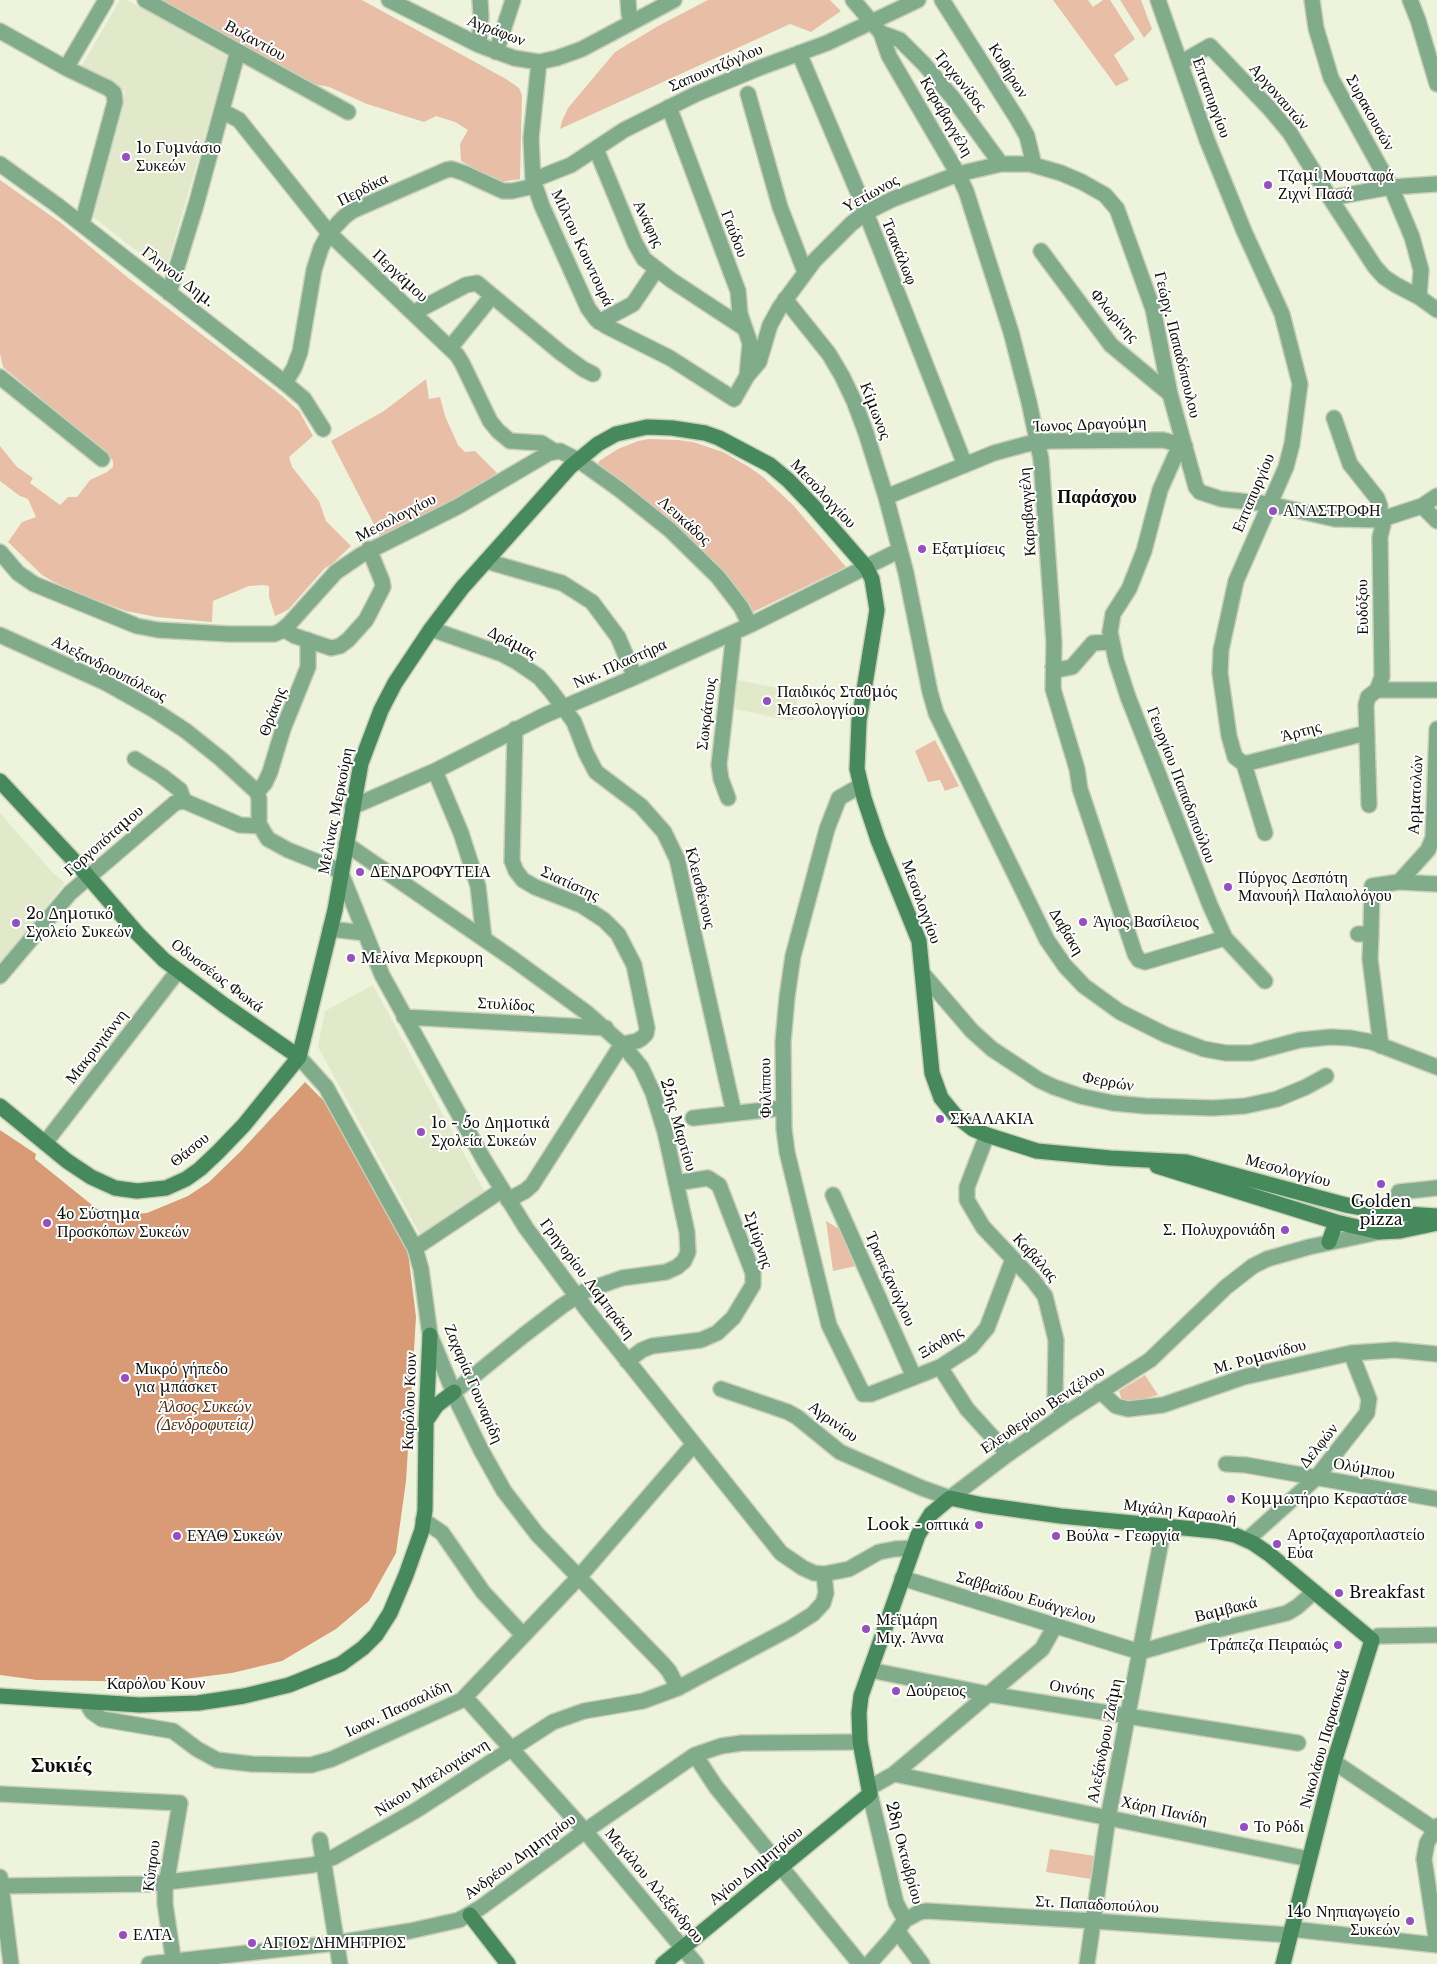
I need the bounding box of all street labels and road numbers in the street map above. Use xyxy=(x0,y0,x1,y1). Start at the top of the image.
street label: Αγράφων xyxy=(464,11,528,51)
street label: Βυζαντίου xyxy=(221,16,289,66)
street label: Σαπουντζόγλου xyxy=(666,40,766,96)
street label: Κυθήρων xyxy=(984,40,1032,102)
street label: Τριχωνίδος xyxy=(930,47,990,115)
street label: Επταπυργίου xyxy=(1188,55,1234,141)
street label: Αργοναυτών xyxy=(1245,60,1313,134)
street label: Συρακουσών xyxy=(1341,72,1399,154)
street label: Καραβαγγέλη xyxy=(915,74,977,160)
street label: Περδίκα xyxy=(334,169,392,211)
street label: Υετίωνος xyxy=(840,171,902,217)
street label: Μίλτου Κουντουρά xyxy=(547,187,617,309)
street label: Ανάφης xyxy=(628,197,668,251)
street label: Γαύδου xyxy=(716,208,752,260)
street label: Τσακάλωφ xyxy=(877,216,921,288)
street label: Γληνού Δημ. xyxy=(138,243,218,311)
street label: Περγάμου xyxy=(368,245,432,307)
street label: Γεώργ. Παπαδόπουλου xyxy=(1150,270,1204,420)
street label: Φλωρίνης xyxy=(1086,285,1142,347)
street label: Κίμωνος xyxy=(855,380,895,442)
street label: Ίωνος Δραγούμη xyxy=(1033,413,1147,437)
street label: Επταπυργίου xyxy=(1229,451,1279,535)
street label: Μεσολογγίου xyxy=(786,455,860,533)
street label: Καραβαγγέλη xyxy=(1015,467,1041,557)
street label: Μεσολογγίου xyxy=(353,490,439,546)
street label: Λευκάδος xyxy=(654,492,714,550)
street label: Ευδόξου xyxy=(1353,579,1373,635)
street label: Δράμας xyxy=(484,622,540,664)
street label: Αλεξανδρουπόλεως xyxy=(48,632,170,706)
street label: Νικ. Πλαστήρα xyxy=(570,635,670,693)
street label: Σωκράτους xyxy=(693,677,721,751)
street label: Θράκης xyxy=(255,685,291,739)
street label: Γεωργίου Παπαδοπούλου xyxy=(1142,704,1220,866)
street label: Άρτης xyxy=(1279,717,1323,747)
street label: Μελίνας Μερκούρη xyxy=(314,746,358,876)
street label: Αρματολών xyxy=(1404,755,1428,835)
street label: Γοργοπόταμου xyxy=(60,801,148,881)
street label: Κλεισθένους xyxy=(681,845,719,931)
street label: Μεσολογγίου xyxy=(897,858,945,946)
street label: Σιατίστης xyxy=(538,862,602,906)
street label: Δαβάκη xyxy=(1044,905,1088,959)
street label: Οδυσσέως Φωκά xyxy=(167,935,267,1017)
street label: Στυλίδος xyxy=(477,994,535,1016)
street label: Μακρυγιάννη xyxy=(62,1006,132,1088)
street label: Φιλίππου xyxy=(756,1058,776,1118)
street label: Φερρών xyxy=(1081,1068,1135,1096)
street label: 25ης Μαρτίου xyxy=(656,1076,700,1174)
street label: Θάσου xyxy=(167,1129,213,1171)
street label: Μεσολογγίου xyxy=(1243,1150,1333,1192)
street label: Σμύρνης xyxy=(739,1209,777,1271)
street label: Γρηγορίου Λαμπράκη xyxy=(535,1215,639,1343)
street label: Τραπεζανόγλου xyxy=(861,1229,919,1329)
street label: Καβάλας xyxy=(1008,1230,1062,1286)
street label: Ζαχαρία Γουναρίδη xyxy=(439,1322,507,1446)
street label: Ξάνθης xyxy=(915,1323,967,1363)
street label: Μ. Ρομανίδου xyxy=(1212,1335,1308,1379)
street label: Καρόλου Κουν xyxy=(399,1352,421,1450)
street label: Ελευθερίου Βενιζέλου xyxy=(977,1361,1109,1459)
street label: Αγρινίου xyxy=(804,1397,862,1447)
street label: Δελφών xyxy=(1295,1420,1343,1472)
street label: Ολύμπου xyxy=(1332,1454,1396,1484)
street label: Μιχάλη Καραολή xyxy=(1122,1496,1238,1528)
street label: Σαββαϊδου Ευάγγελου xyxy=(954,1568,1098,1628)
street label: Βαμβακά xyxy=(1193,1593,1259,1627)
street label: Νικολάου Παρασκευά xyxy=(1296,1667,1354,1811)
street label: Καρόλου Κουν xyxy=(107,1674,205,1694)
street label: Ιωαν. Πασσαλίδη xyxy=(342,1676,454,1742)
street label: Οινόης xyxy=(1048,1676,1096,1702)
street label: Αλεξάνδρου Ζαΐμη xyxy=(1083,1677,1127,1805)
street label: Νίκου Μπελογιάννη xyxy=(371,1735,493,1821)
street label: Χάρη Πανίδη xyxy=(1119,1792,1209,1830)
street label: 28η Οκτωβρίου xyxy=(881,1800,927,1906)
street label: Ανδρέου Δημητρίου xyxy=(460,1810,580,1904)
street label: Αγίου Δημητρίου xyxy=(705,1822,807,1910)
street label: Μεγάλου Αλεξάνδρου xyxy=(600,1825,708,1947)
street label: Κύπρου xyxy=(139,1839,165,1893)
street label: Στ. Παπαδοπούλου xyxy=(1035,1892,1159,1918)

